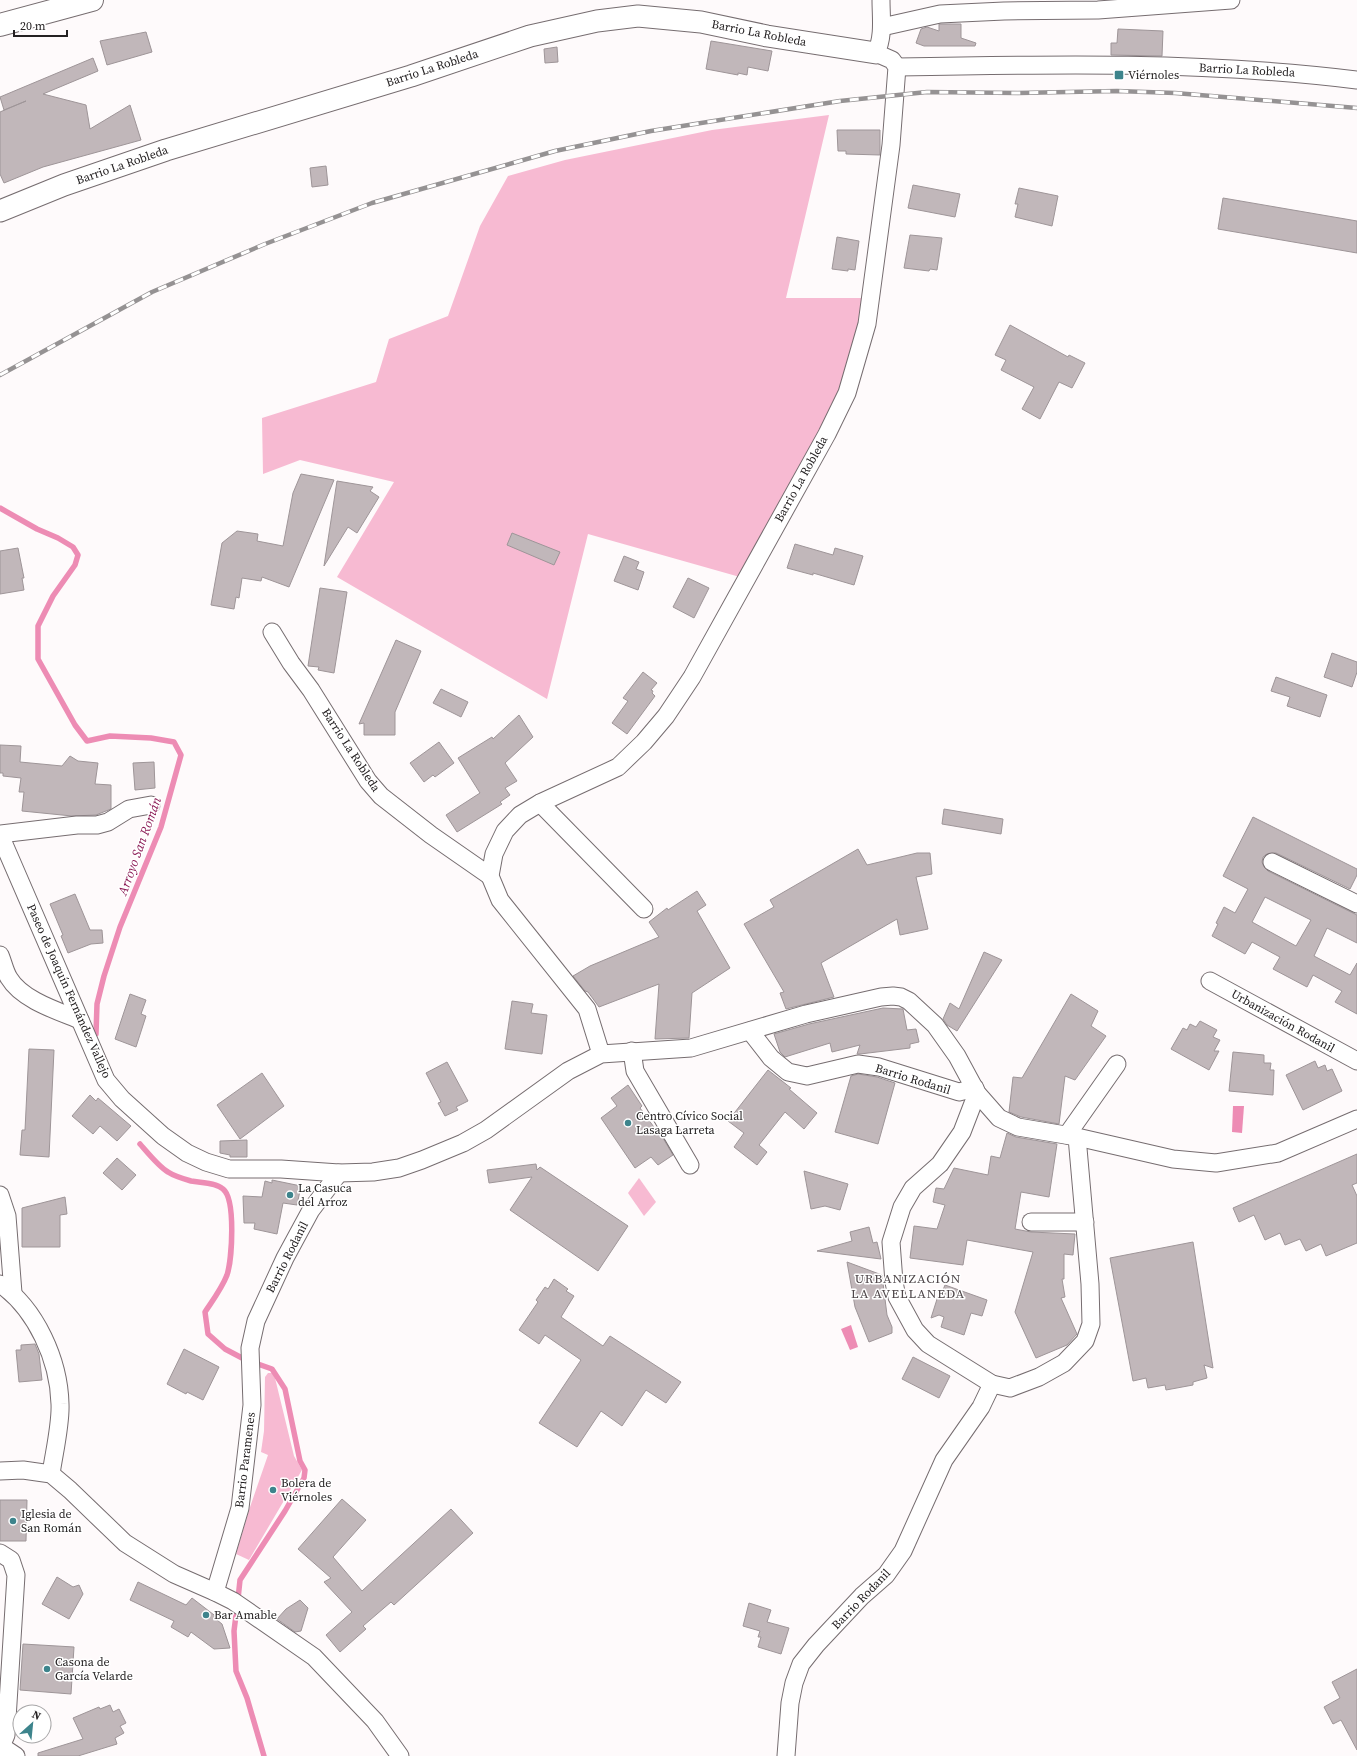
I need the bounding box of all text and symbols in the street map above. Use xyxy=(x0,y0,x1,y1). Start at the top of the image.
scale bar xyxy=(14,12,67,38)
street label: Barrio La Robleda xyxy=(710,16,809,50)
text: 20 m xyxy=(20,18,46,34)
street label: Barrio La Robleda xyxy=(384,45,481,90)
street label: Barrio La Robleda xyxy=(1199,59,1296,81)
place label: Viérnoles xyxy=(1128,67,1179,83)
marker: Viérnoles xyxy=(1113,69,1125,81)
street label: Barrio La Robleda xyxy=(74,141,171,188)
street label: Barrio La Robleda xyxy=(771,432,832,525)
street label: Barrio La Robleda xyxy=(318,705,384,795)
water label: Arroyo San Román xyxy=(113,794,165,899)
street label: Paseo de Joaquín Fernández Vallejo xyxy=(23,901,115,1081)
street label: Urbanización Rodanil xyxy=(1228,986,1338,1056)
street label: Barrio Rodanil xyxy=(873,1060,953,1098)
place label: Centro Cívico Social Lasaga Larreta xyxy=(636,1108,743,1138)
marker: Centro Cívico Social Lasaga Larreta xyxy=(623,1118,633,1128)
place label: La Casuca del Arroz xyxy=(298,1180,353,1210)
marker: La Casuca del Arroz xyxy=(285,1190,295,1200)
street label: Barrio Rodanil xyxy=(262,1218,312,1295)
district label: URBANIZACIÓN LA AVELLANEDA xyxy=(851,1270,965,1302)
street label: Barrio Paramenes xyxy=(231,1411,259,1509)
place label: Bolera de Viérnoles xyxy=(281,1475,332,1505)
marker: Bolera de Viérnoles xyxy=(268,1485,278,1495)
place label: Iglesia de San Román xyxy=(21,1506,82,1536)
marker: Iglesia de San Román xyxy=(8,1516,18,1526)
street label: Barrio Rodanil xyxy=(828,1565,894,1633)
place label: Bar Amable xyxy=(214,1607,277,1623)
marker: Bar Amable xyxy=(201,1610,211,1620)
place label: Casona de García Velarde xyxy=(55,1654,133,1684)
marker: Casona de García Velarde xyxy=(42,1664,52,1674)
north arrow xyxy=(12,1704,52,1744)
text: N xyxy=(29,1707,43,1724)

